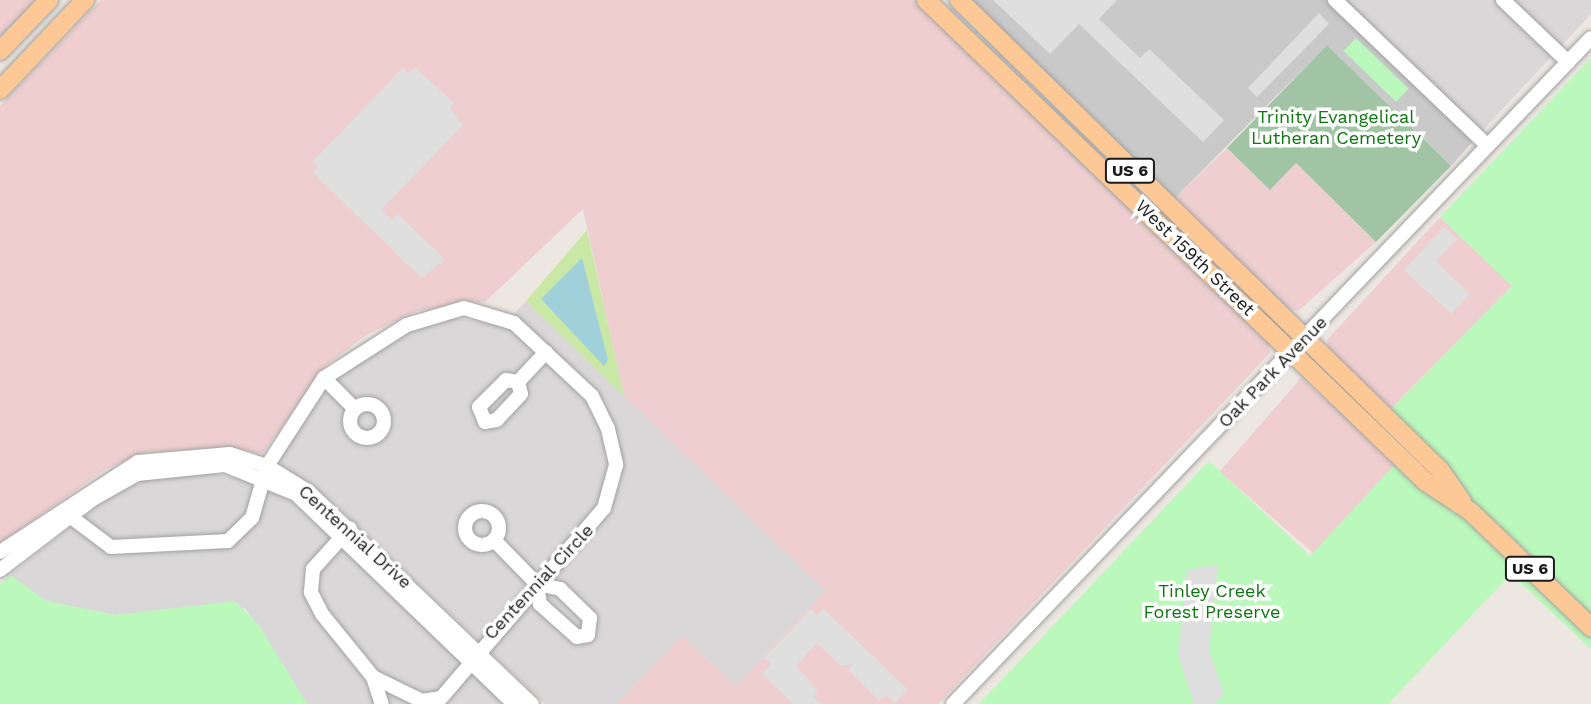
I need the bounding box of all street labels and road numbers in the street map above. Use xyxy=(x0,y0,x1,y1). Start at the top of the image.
road number: US 6 xyxy=(1104,158,1156,183)
street label: West 159th Street xyxy=(1131,195,1259,321)
street label: Oak Park Avenue xyxy=(1214,311,1332,433)
street label: Centennial Drive xyxy=(294,480,416,594)
street label: Centennial Circle xyxy=(480,520,598,644)
road number: US 6 xyxy=(1504,556,1556,582)

